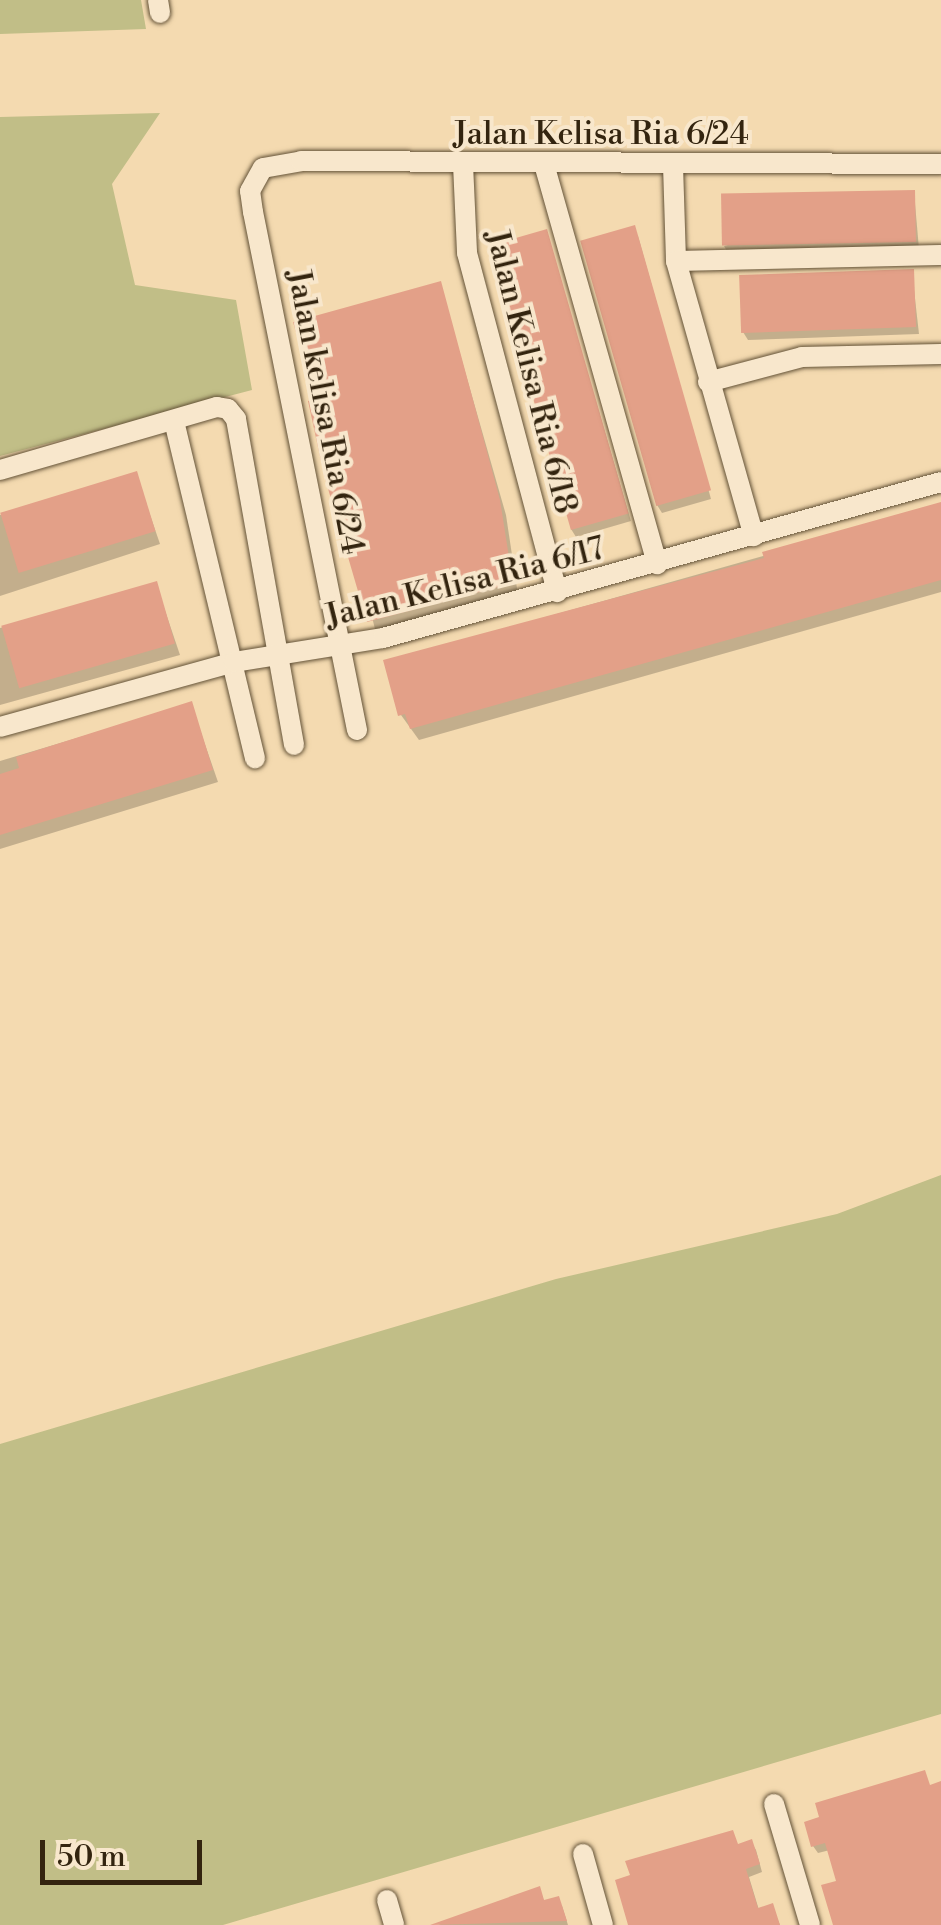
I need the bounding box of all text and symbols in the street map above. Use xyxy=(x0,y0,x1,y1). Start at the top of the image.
street label: Jalan Kelisa Ria 6/24 xyxy=(453,115,749,153)
street label: Jalan Kelisa Ria 6/18 xyxy=(477,226,585,518)
street label: Jalan kelisa Ria 6/24 xyxy=(279,266,371,558)
street label: Jalan Kelisa Ria 6/17 xyxy=(321,530,609,636)
scale bar xyxy=(45,1820,208,1882)
text: 50 m xyxy=(57,1838,126,1876)

